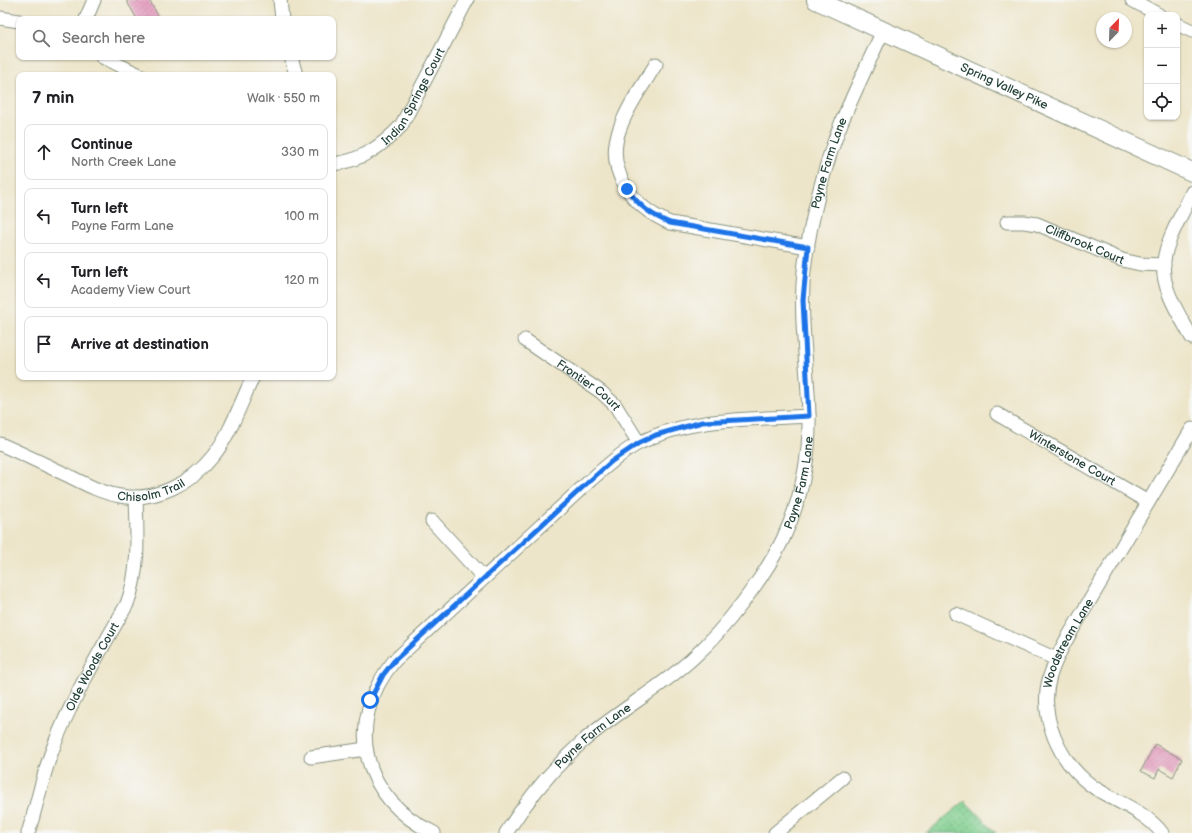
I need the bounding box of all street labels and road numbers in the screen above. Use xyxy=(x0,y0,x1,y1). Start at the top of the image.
street label: Indian Springs Court xyxy=(378,45,448,148)
street label: Spring Valley Pike xyxy=(958,60,1050,113)
street label: Payne Farm Lane xyxy=(808,115,850,210)
street label: Cliffbrook Court xyxy=(1043,221,1127,268)
street label: Frontier Court xyxy=(554,356,624,413)
street label: Winterstone Court xyxy=(1026,427,1119,489)
street label: Payne Farm Lane xyxy=(781,436,816,531)
street label: Chisolm Trail xyxy=(116,476,188,505)
street label: Woodstream Lane xyxy=(1040,596,1097,689)
street label: Olde Woods Court xyxy=(62,619,123,714)
street label: Payne Farm Lane xyxy=(551,700,634,772)

